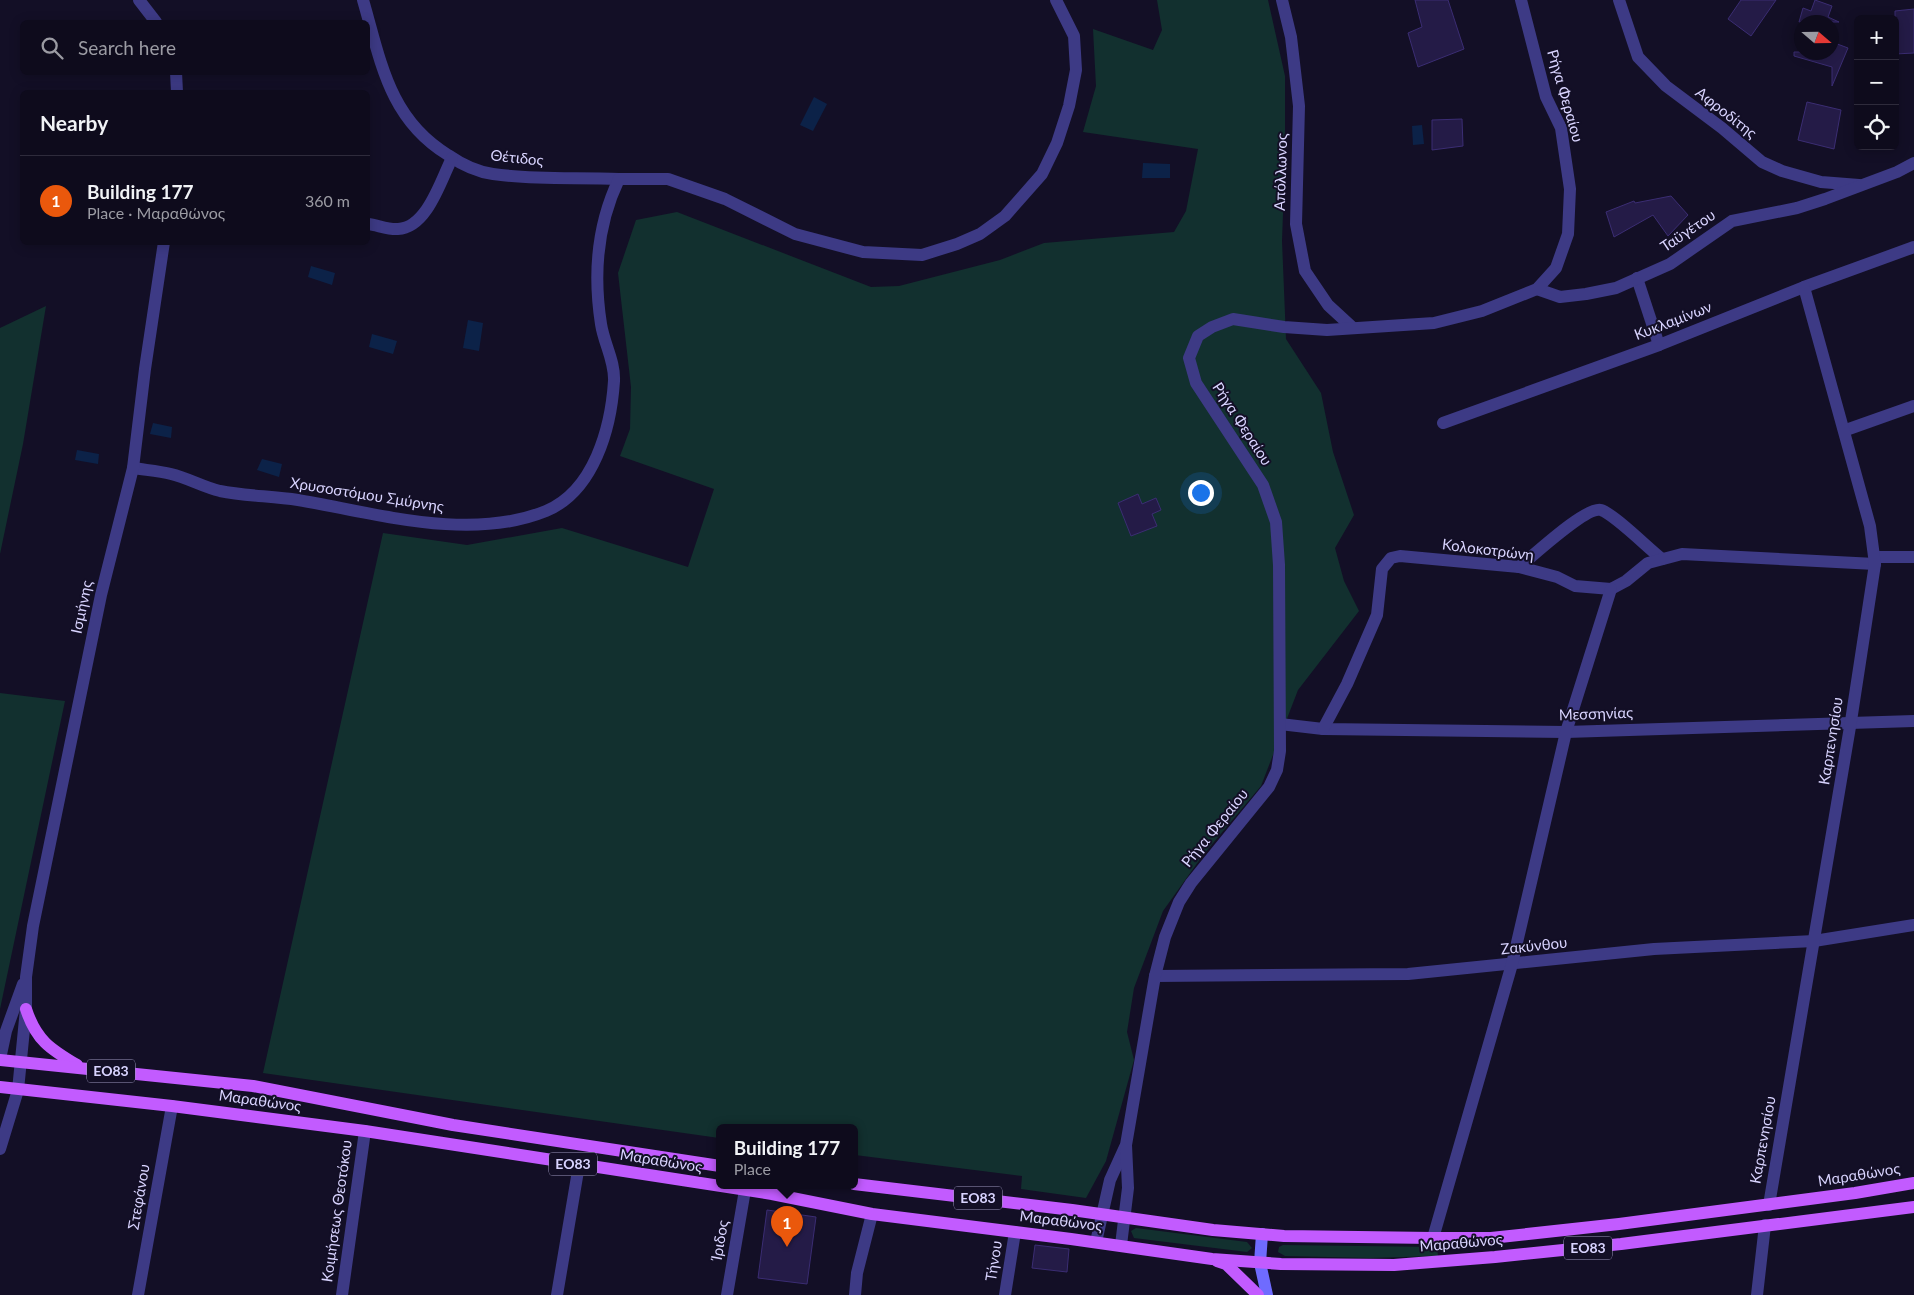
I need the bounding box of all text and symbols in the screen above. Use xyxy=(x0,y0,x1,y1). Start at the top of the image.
north arrow xyxy=(1794,15,1839,60)
map controls xyxy=(1854,15,1899,150)
button: + xyxy=(1854,15,1899,60)
search box xyxy=(20,20,370,75)
icon: search xyxy=(38,34,66,62)
text: Search here xyxy=(78,36,176,59)
street label: Ρήγα Φεραίου xyxy=(1544,47,1588,144)
button: − xyxy=(1854,60,1899,105)
street label: Αφροδίτης xyxy=(1692,83,1761,142)
button: locate xyxy=(1854,105,1899,150)
text: Nearby xyxy=(40,110,108,135)
street label: Απόλλωνος xyxy=(1270,133,1290,211)
street label: Θέτιδος xyxy=(490,145,545,169)
text: Building 177 xyxy=(87,180,194,203)
text: 1 xyxy=(51,191,61,210)
text: 360 m xyxy=(305,191,350,210)
text: Place · Μαραθώνος xyxy=(87,203,225,222)
street label: Ταϋγέτου xyxy=(1657,205,1718,255)
street label: Κυκλαμίνων xyxy=(1631,297,1714,343)
street label: Ρήγα Φεραίου xyxy=(1209,379,1276,468)
street label: Χρυσοστόμου Σμύρνης xyxy=(289,473,445,515)
your location xyxy=(1188,480,1214,506)
street label: Κολοκοτρώνη xyxy=(1441,534,1535,564)
street label: Ισμήνης xyxy=(67,579,95,635)
street label: Καρπενησίου xyxy=(1814,696,1846,786)
street label: Μεσσηνίας xyxy=(1558,703,1633,723)
street label: Ρήγα Φεραίου xyxy=(1177,785,1251,870)
street label: Ζακύνθου xyxy=(1500,933,1568,957)
road number: ΕΟ83 xyxy=(87,1060,135,1082)
street label: Μαραθώνος xyxy=(218,1085,303,1115)
street label: Καρπενησίου xyxy=(1745,1095,1779,1185)
popup xyxy=(716,1124,858,1189)
text: Building 177 xyxy=(734,1136,840,1159)
street label: Κοιμήσεως Θεοτόκου xyxy=(317,1139,355,1283)
street label: Μαραθώνος xyxy=(619,1145,704,1175)
road number: ΕΟ83 xyxy=(549,1152,597,1176)
text: Place xyxy=(734,1159,771,1178)
street label: Μαραθώνος xyxy=(1816,1159,1901,1189)
street label: Στεφάνου xyxy=(123,1163,153,1231)
road number: ΕΟ83 xyxy=(954,1186,1002,1210)
pin: 1 xyxy=(771,1206,803,1247)
street label: Μαραθώνος xyxy=(1019,1206,1104,1234)
street label: Ίριδος xyxy=(706,1218,731,1263)
street label: Μαραθώνος xyxy=(1419,1229,1503,1255)
road number: ΕΟ83 xyxy=(1564,1236,1612,1260)
street label: Τήνου xyxy=(981,1239,1005,1282)

